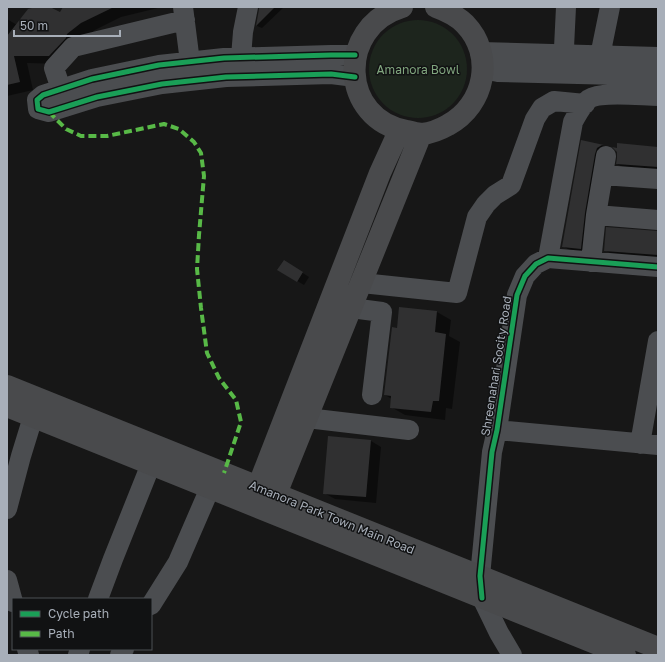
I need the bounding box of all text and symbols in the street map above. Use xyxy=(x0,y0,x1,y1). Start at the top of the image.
scale bar xyxy=(14,12,120,38)
text: 50 m xyxy=(20,18,48,33)
park label: Amanora Bowl xyxy=(376,62,460,77)
street label: Shreenahari Socity Road xyxy=(478,295,514,437)
street label: Amanora Park Town Main Road xyxy=(247,477,417,557)
legend xyxy=(12,598,152,650)
text: Cycle path xyxy=(48,606,109,621)
text: Path xyxy=(48,626,75,641)

